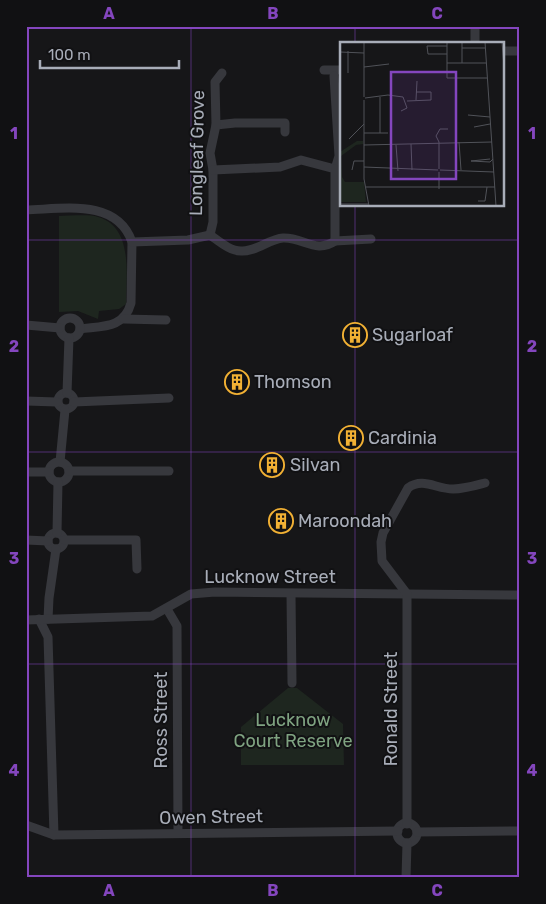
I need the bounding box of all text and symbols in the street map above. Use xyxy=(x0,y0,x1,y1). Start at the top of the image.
text: A xyxy=(103,4,115,23)
text: B xyxy=(267,4,279,23)
text: C xyxy=(431,4,443,23)
scale bar xyxy=(40,38,179,70)
inset map xyxy=(340,42,504,206)
text: 100 m xyxy=(48,46,90,64)
street label: Longleaf Grove xyxy=(185,90,209,216)
text: 1 xyxy=(10,124,18,143)
text: 1 xyxy=(528,124,536,143)
building icon: Sugarloaf xyxy=(342,322,368,348)
place label: Sugarloaf xyxy=(372,324,453,346)
text: 2 xyxy=(9,337,19,356)
text: 2 xyxy=(527,337,537,356)
building icon: Thomson xyxy=(224,369,250,395)
place label: Thomson xyxy=(254,371,332,393)
building icon: Cardinia xyxy=(338,425,364,451)
place label: Cardinia xyxy=(368,427,437,449)
building icon: Silvan xyxy=(259,452,285,478)
place label: Silvan xyxy=(290,454,340,476)
building icon: Maroondah xyxy=(268,508,294,534)
place label: Maroondah xyxy=(298,510,392,532)
text: 3 xyxy=(9,549,19,568)
text: 3 xyxy=(527,549,537,568)
street label: Lucknow Street xyxy=(204,566,336,588)
street label: Ronald Street xyxy=(380,652,402,766)
street label: Ross Street xyxy=(150,672,172,768)
park label: Lucknow Court Reserve xyxy=(233,709,353,752)
text: 4 xyxy=(9,761,20,780)
text: 4 xyxy=(527,761,538,780)
street label: Owen Street xyxy=(159,805,263,829)
text: A xyxy=(103,881,115,900)
text: B xyxy=(267,881,279,900)
text: C xyxy=(431,881,443,900)

